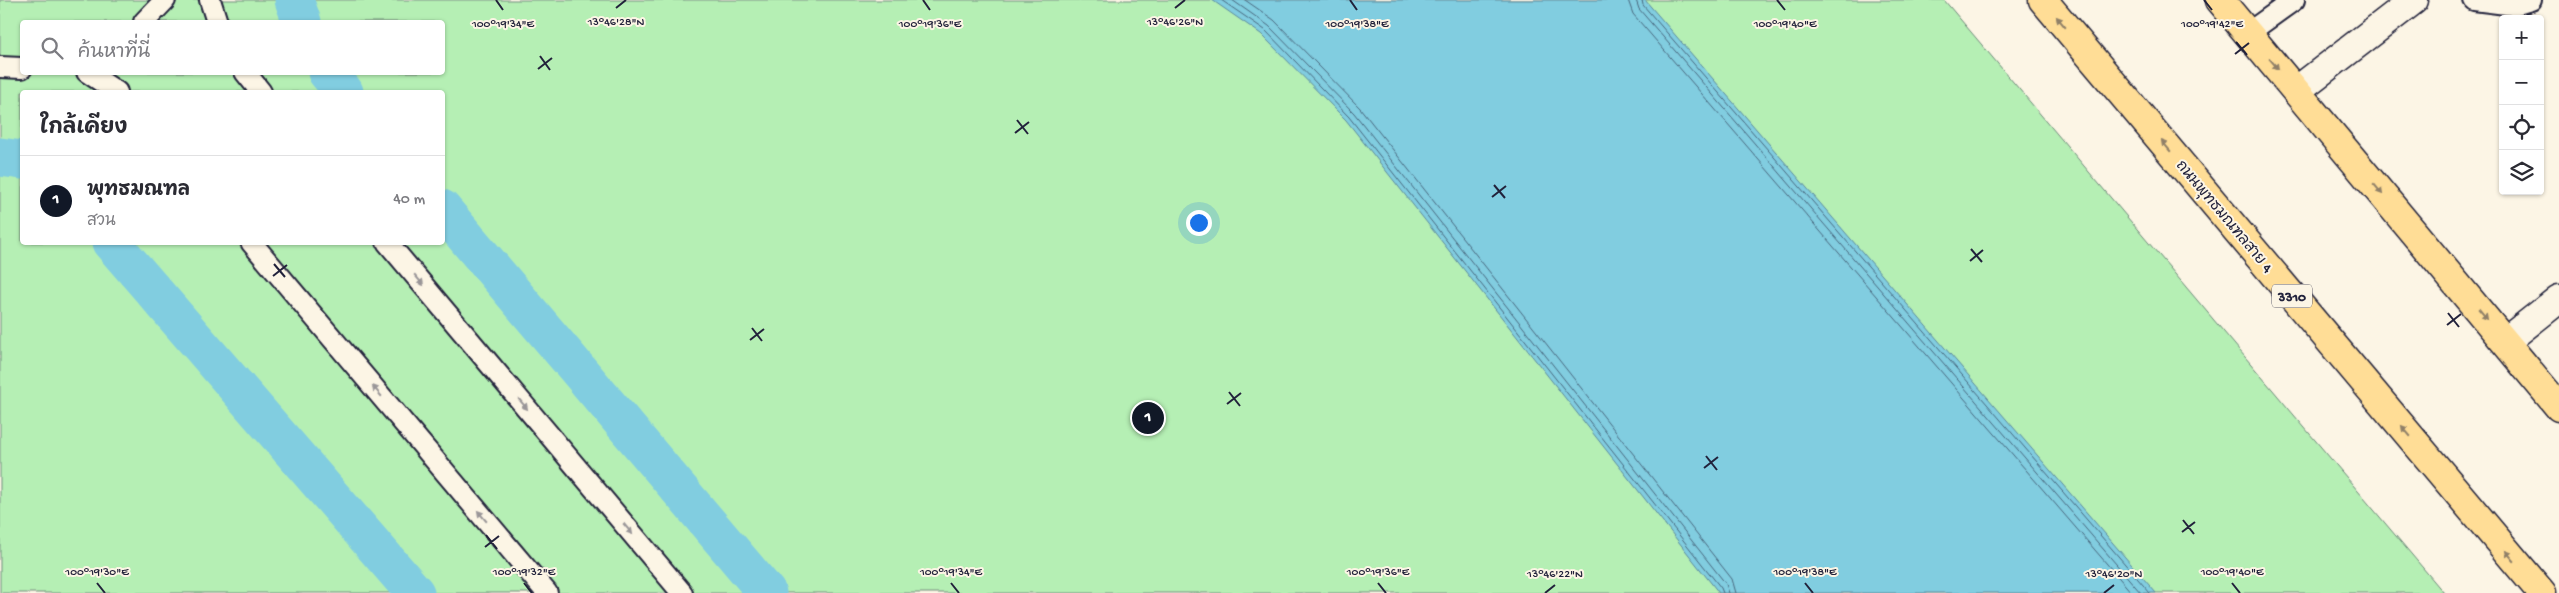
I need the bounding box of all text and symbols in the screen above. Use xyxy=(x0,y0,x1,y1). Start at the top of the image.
one-way arrow xyxy=(2056,15,2067,28)
map controls xyxy=(2499,15,2544,195)
button: + xyxy=(2499,15,2544,60)
text: 13°46'28"N xyxy=(587,16,644,30)
text: 13°46'26"N xyxy=(1146,16,1203,30)
text: 100°19'34"E xyxy=(471,18,535,32)
text: 100°19'36"E xyxy=(898,18,962,32)
text: 100°19'38"E xyxy=(1324,18,1389,32)
text: 100°19'40"E xyxy=(1753,18,1817,32)
text: 100°19'42"E xyxy=(2180,18,2243,32)
search box xyxy=(20,20,445,75)
icon: search xyxy=(38,34,66,62)
text: ค้นหาที่นี่ xyxy=(78,42,150,65)
one-way arrow xyxy=(2268,58,2280,70)
button: − xyxy=(2499,60,2544,105)
button: locate xyxy=(2499,105,2544,150)
text: ใกล้เคียง xyxy=(40,117,127,142)
one-way arrow xyxy=(2161,140,2172,152)
button: layers xyxy=(2499,150,2544,195)
street label: ถนนพุทธมณฑลสาย 4 xyxy=(2171,157,2276,277)
text: พุทธมณฑล xyxy=(87,180,190,203)
one-way arrow xyxy=(2373,182,2384,195)
text: 1 xyxy=(53,191,59,210)
text: 40 m xyxy=(393,191,425,210)
your location xyxy=(1186,210,1212,236)
text: สวน xyxy=(87,213,116,232)
one-way arrow xyxy=(413,273,424,286)
road number: 3310 xyxy=(2272,284,2312,308)
one-way arrow xyxy=(2477,307,2488,320)
one-way arrow xyxy=(371,385,382,398)
one-way arrow xyxy=(518,398,529,411)
pin: 1 xyxy=(1132,399,1164,437)
one-way arrow xyxy=(2400,425,2411,438)
one-way arrow xyxy=(476,509,487,522)
one-way arrow xyxy=(622,522,634,534)
one-way arrow xyxy=(2505,549,2516,562)
text: 100°19'30"E xyxy=(64,566,129,580)
text: 100°19'32"E xyxy=(492,566,556,580)
text: 100°19'34"E xyxy=(919,566,983,580)
text: 100°19'36"E xyxy=(1346,566,1410,580)
text: 100°19'38"E xyxy=(1772,566,1837,580)
text: 100°19'40"E xyxy=(2200,566,2264,580)
text: 13°46'22"N xyxy=(1526,568,1583,582)
text: 13°46'20"N xyxy=(2085,568,2143,582)

